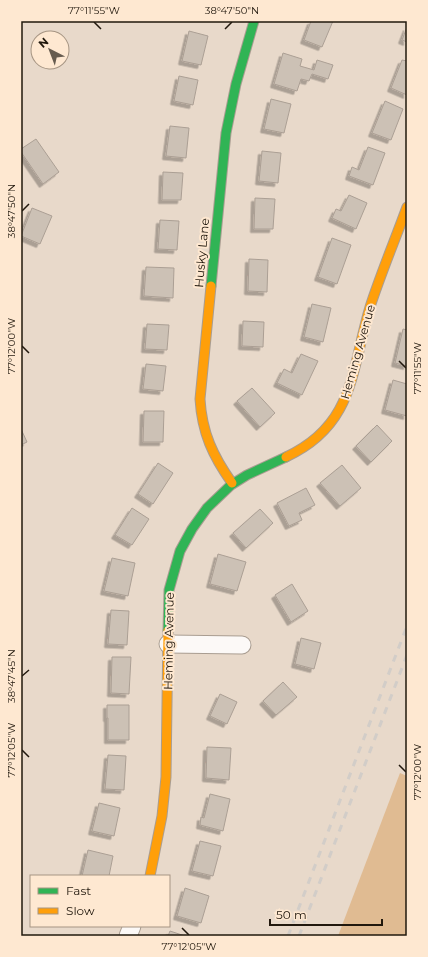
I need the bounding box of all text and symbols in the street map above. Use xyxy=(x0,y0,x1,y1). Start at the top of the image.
text: 77°11'55"W xyxy=(68,4,120,17)
text: 38°47'50"N xyxy=(205,4,259,17)
north arrow xyxy=(30,30,70,70)
text: N xyxy=(35,34,51,51)
text: 38°47'50"N xyxy=(5,184,18,238)
street label: Husky Lane xyxy=(191,218,212,288)
street label: Heming Avenue xyxy=(337,303,378,401)
text: 77°12'00"W xyxy=(5,318,18,374)
text: 77°11'55"W xyxy=(411,342,424,394)
street label: Heming Avenue xyxy=(160,592,177,690)
text: 38°47'45"N xyxy=(5,649,18,703)
text: 77°12'05"W xyxy=(5,723,18,777)
text: 77°12'00"W xyxy=(411,744,424,800)
legend xyxy=(30,875,170,927)
text: Fast xyxy=(66,883,91,898)
scale bar xyxy=(270,901,382,927)
text: Slow xyxy=(66,903,95,918)
text: 50 m xyxy=(276,907,307,922)
text: 77°12'05"W xyxy=(162,940,216,953)

